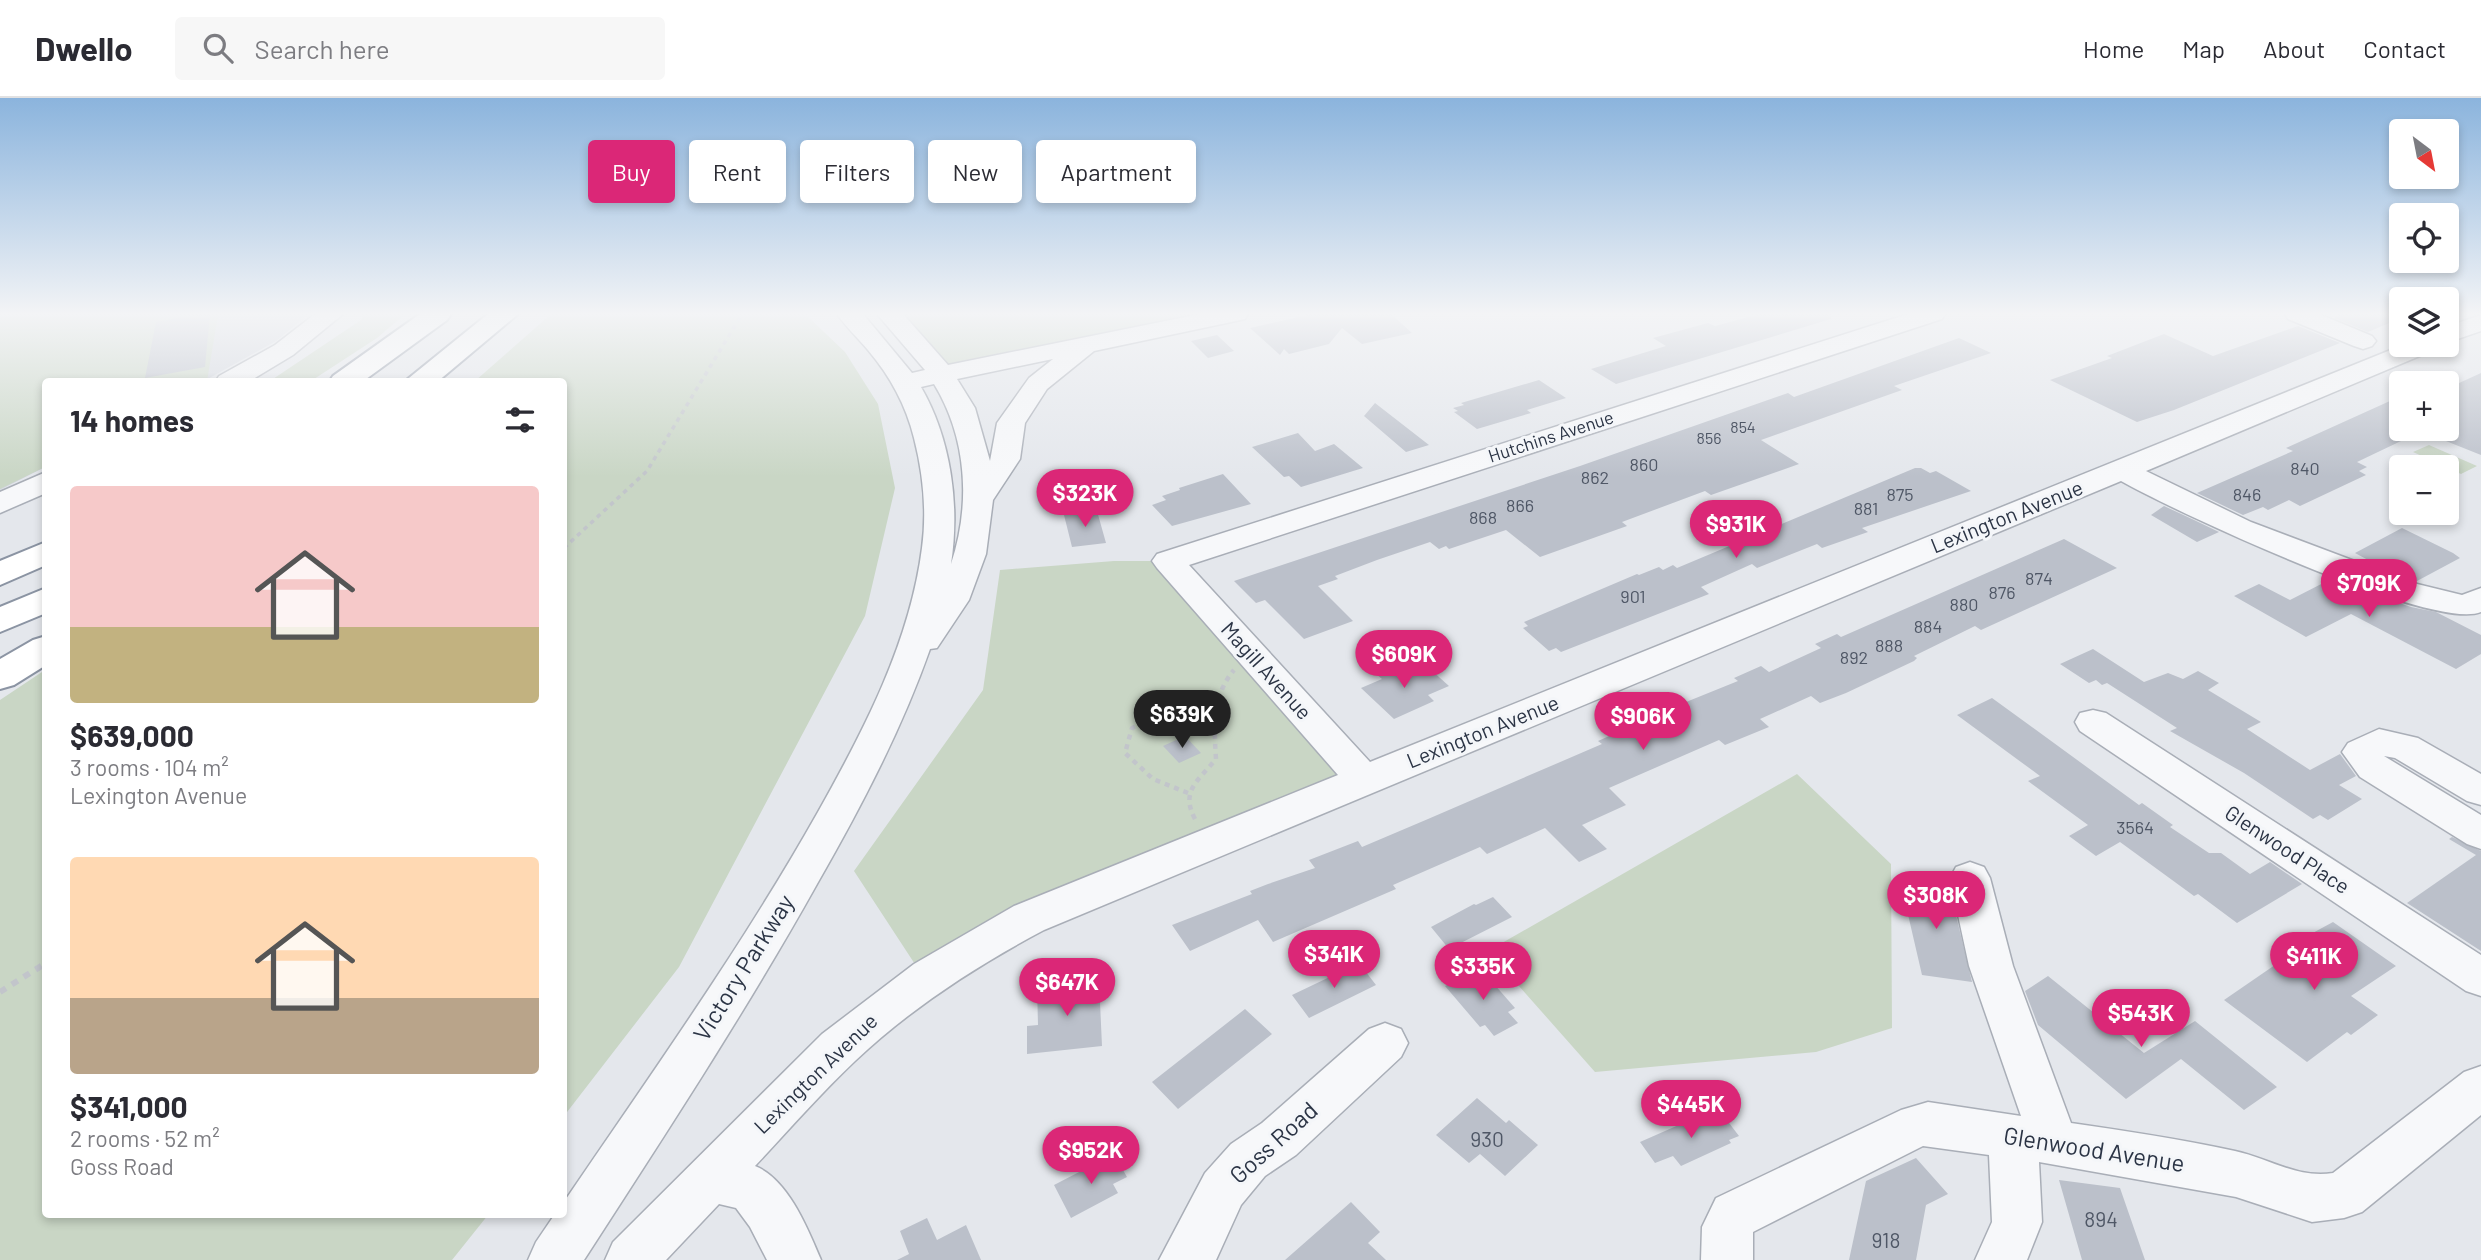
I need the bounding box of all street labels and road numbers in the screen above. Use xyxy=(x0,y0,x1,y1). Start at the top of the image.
street label: Hutchins Avenue xyxy=(1485,405,1616,467)
street label: Lexington Avenue xyxy=(1927,474,2086,558)
street label: Magill Avenue xyxy=(1217,616,1318,724)
street label: Lexington Avenue xyxy=(1403,689,1562,773)
street label: Glenwood Place xyxy=(2221,799,2355,898)
street label: Victory Parkway xyxy=(686,889,799,1046)
street label: Lexington Avenue xyxy=(748,1008,882,1138)
street label: Goss Road xyxy=(1223,1095,1323,1189)
street label: Glenwood Avenue xyxy=(2002,1120,2187,1177)

